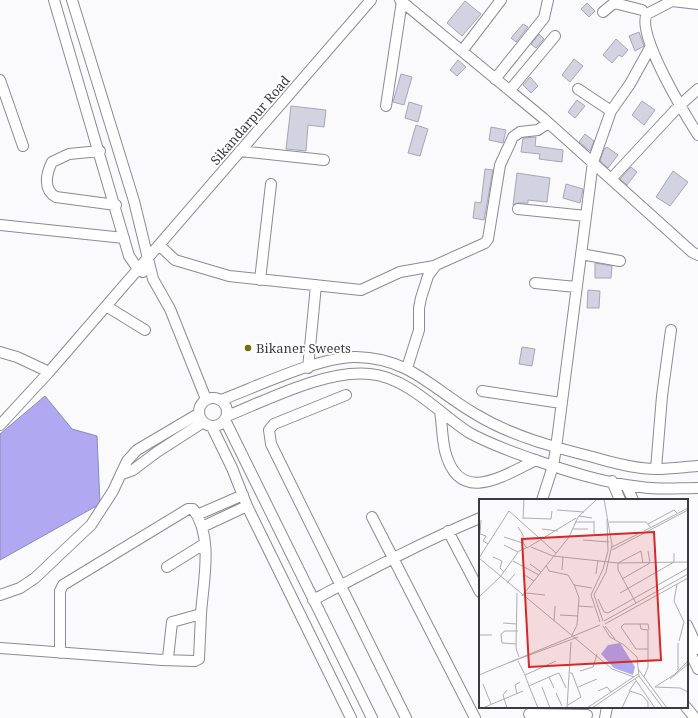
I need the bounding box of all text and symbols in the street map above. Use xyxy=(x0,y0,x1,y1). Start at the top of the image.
street label: Sikandarpur Road xyxy=(206,71,294,169)
place label: Bikaner Sweets xyxy=(256,339,351,357)
marker: Bikaner Sweets xyxy=(243,343,253,353)
inset map xyxy=(479,499,688,708)

